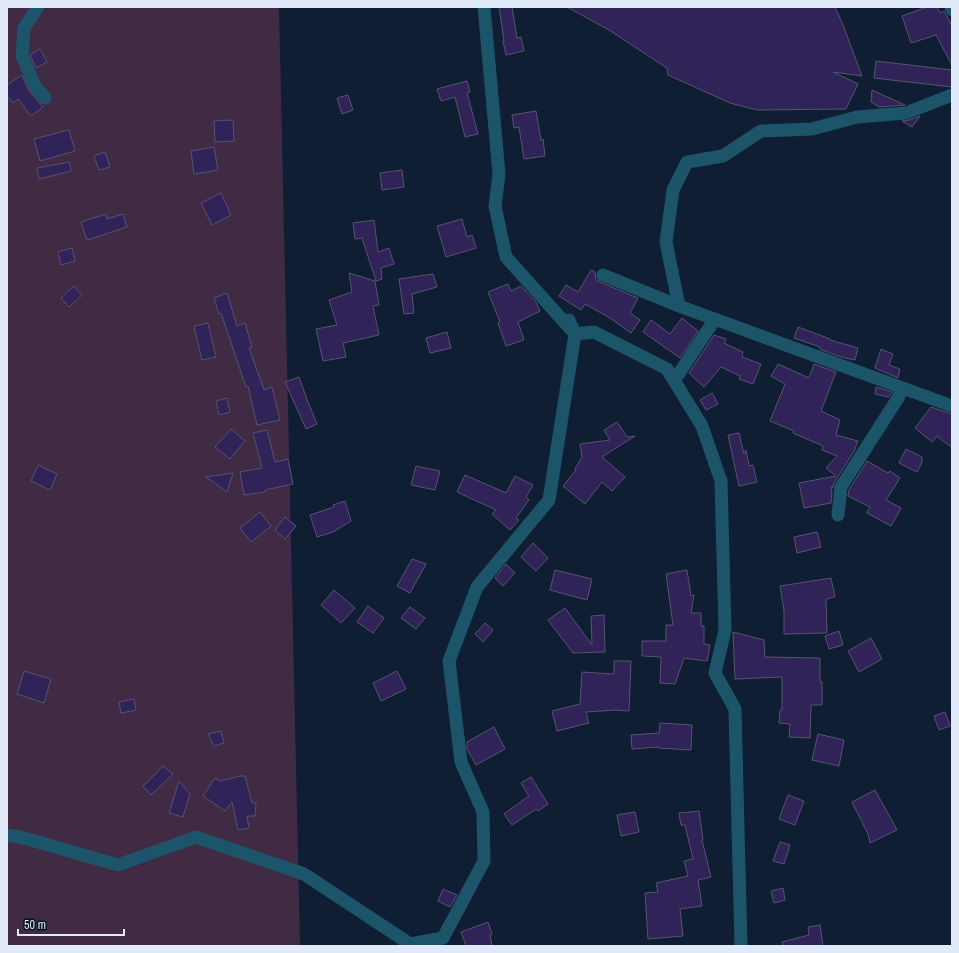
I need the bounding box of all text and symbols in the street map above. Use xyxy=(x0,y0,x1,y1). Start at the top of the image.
scale bar xyxy=(18,911,124,937)
text: 50 m xyxy=(24,917,46,933)

